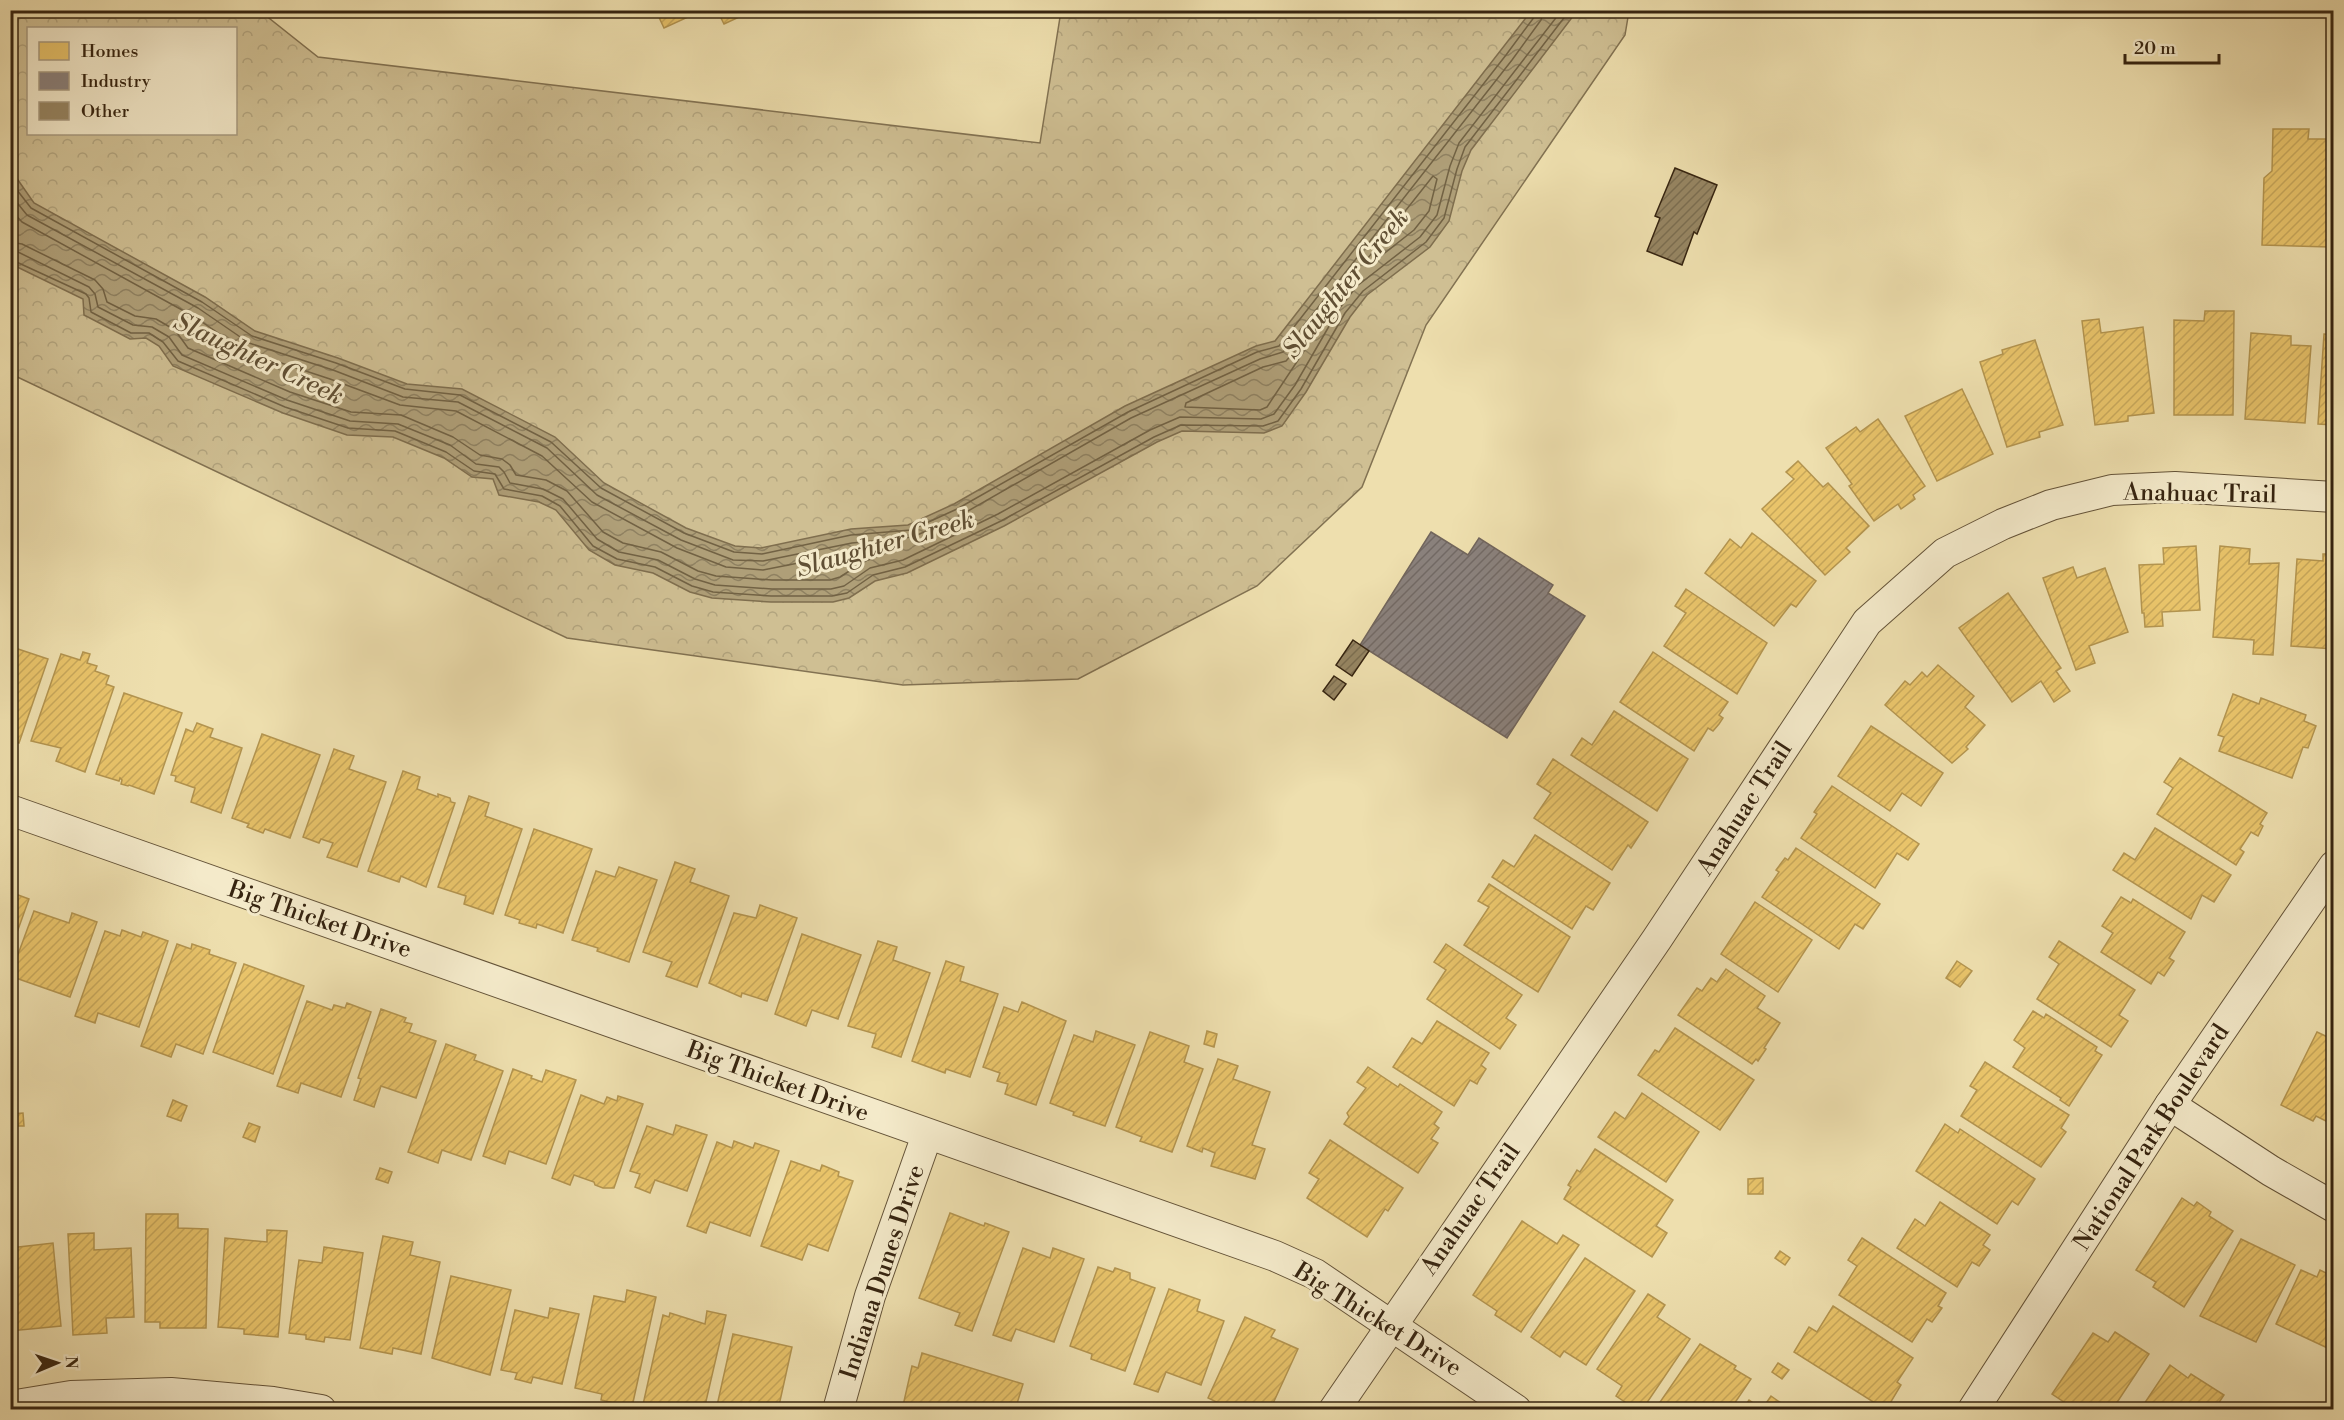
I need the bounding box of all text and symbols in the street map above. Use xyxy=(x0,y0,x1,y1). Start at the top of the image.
legend xyxy=(27,27,237,135)
scale bar xyxy=(2125,27,2220,65)
text: 20 m xyxy=(2134,37,2176,60)
text: Homes xyxy=(81,40,138,63)
text: Industry xyxy=(81,70,151,93)
text: Other xyxy=(81,100,129,123)
water label: Slaughter Creek xyxy=(1275,202,1416,365)
water label: Slaughter Creek xyxy=(168,306,349,412)
street label: Anahuac Trail xyxy=(2122,478,2277,510)
water label: Slaughter Creek xyxy=(792,503,978,585)
street label: Anahuac Trail xyxy=(1690,736,1799,882)
street label: Big Thicket Drive xyxy=(223,874,415,965)
street label: National Park Boulevard xyxy=(2067,1018,2236,1256)
street label: Big Thicket Drive xyxy=(681,1035,873,1129)
street label: Anahuac Trail xyxy=(1414,1138,1527,1282)
street label: Indiana Dunes Drive xyxy=(834,1161,932,1383)
street label: Big Thicket Drive xyxy=(1287,1256,1467,1383)
north arrow xyxy=(27,1333,87,1393)
text: N xyxy=(61,1356,81,1370)

